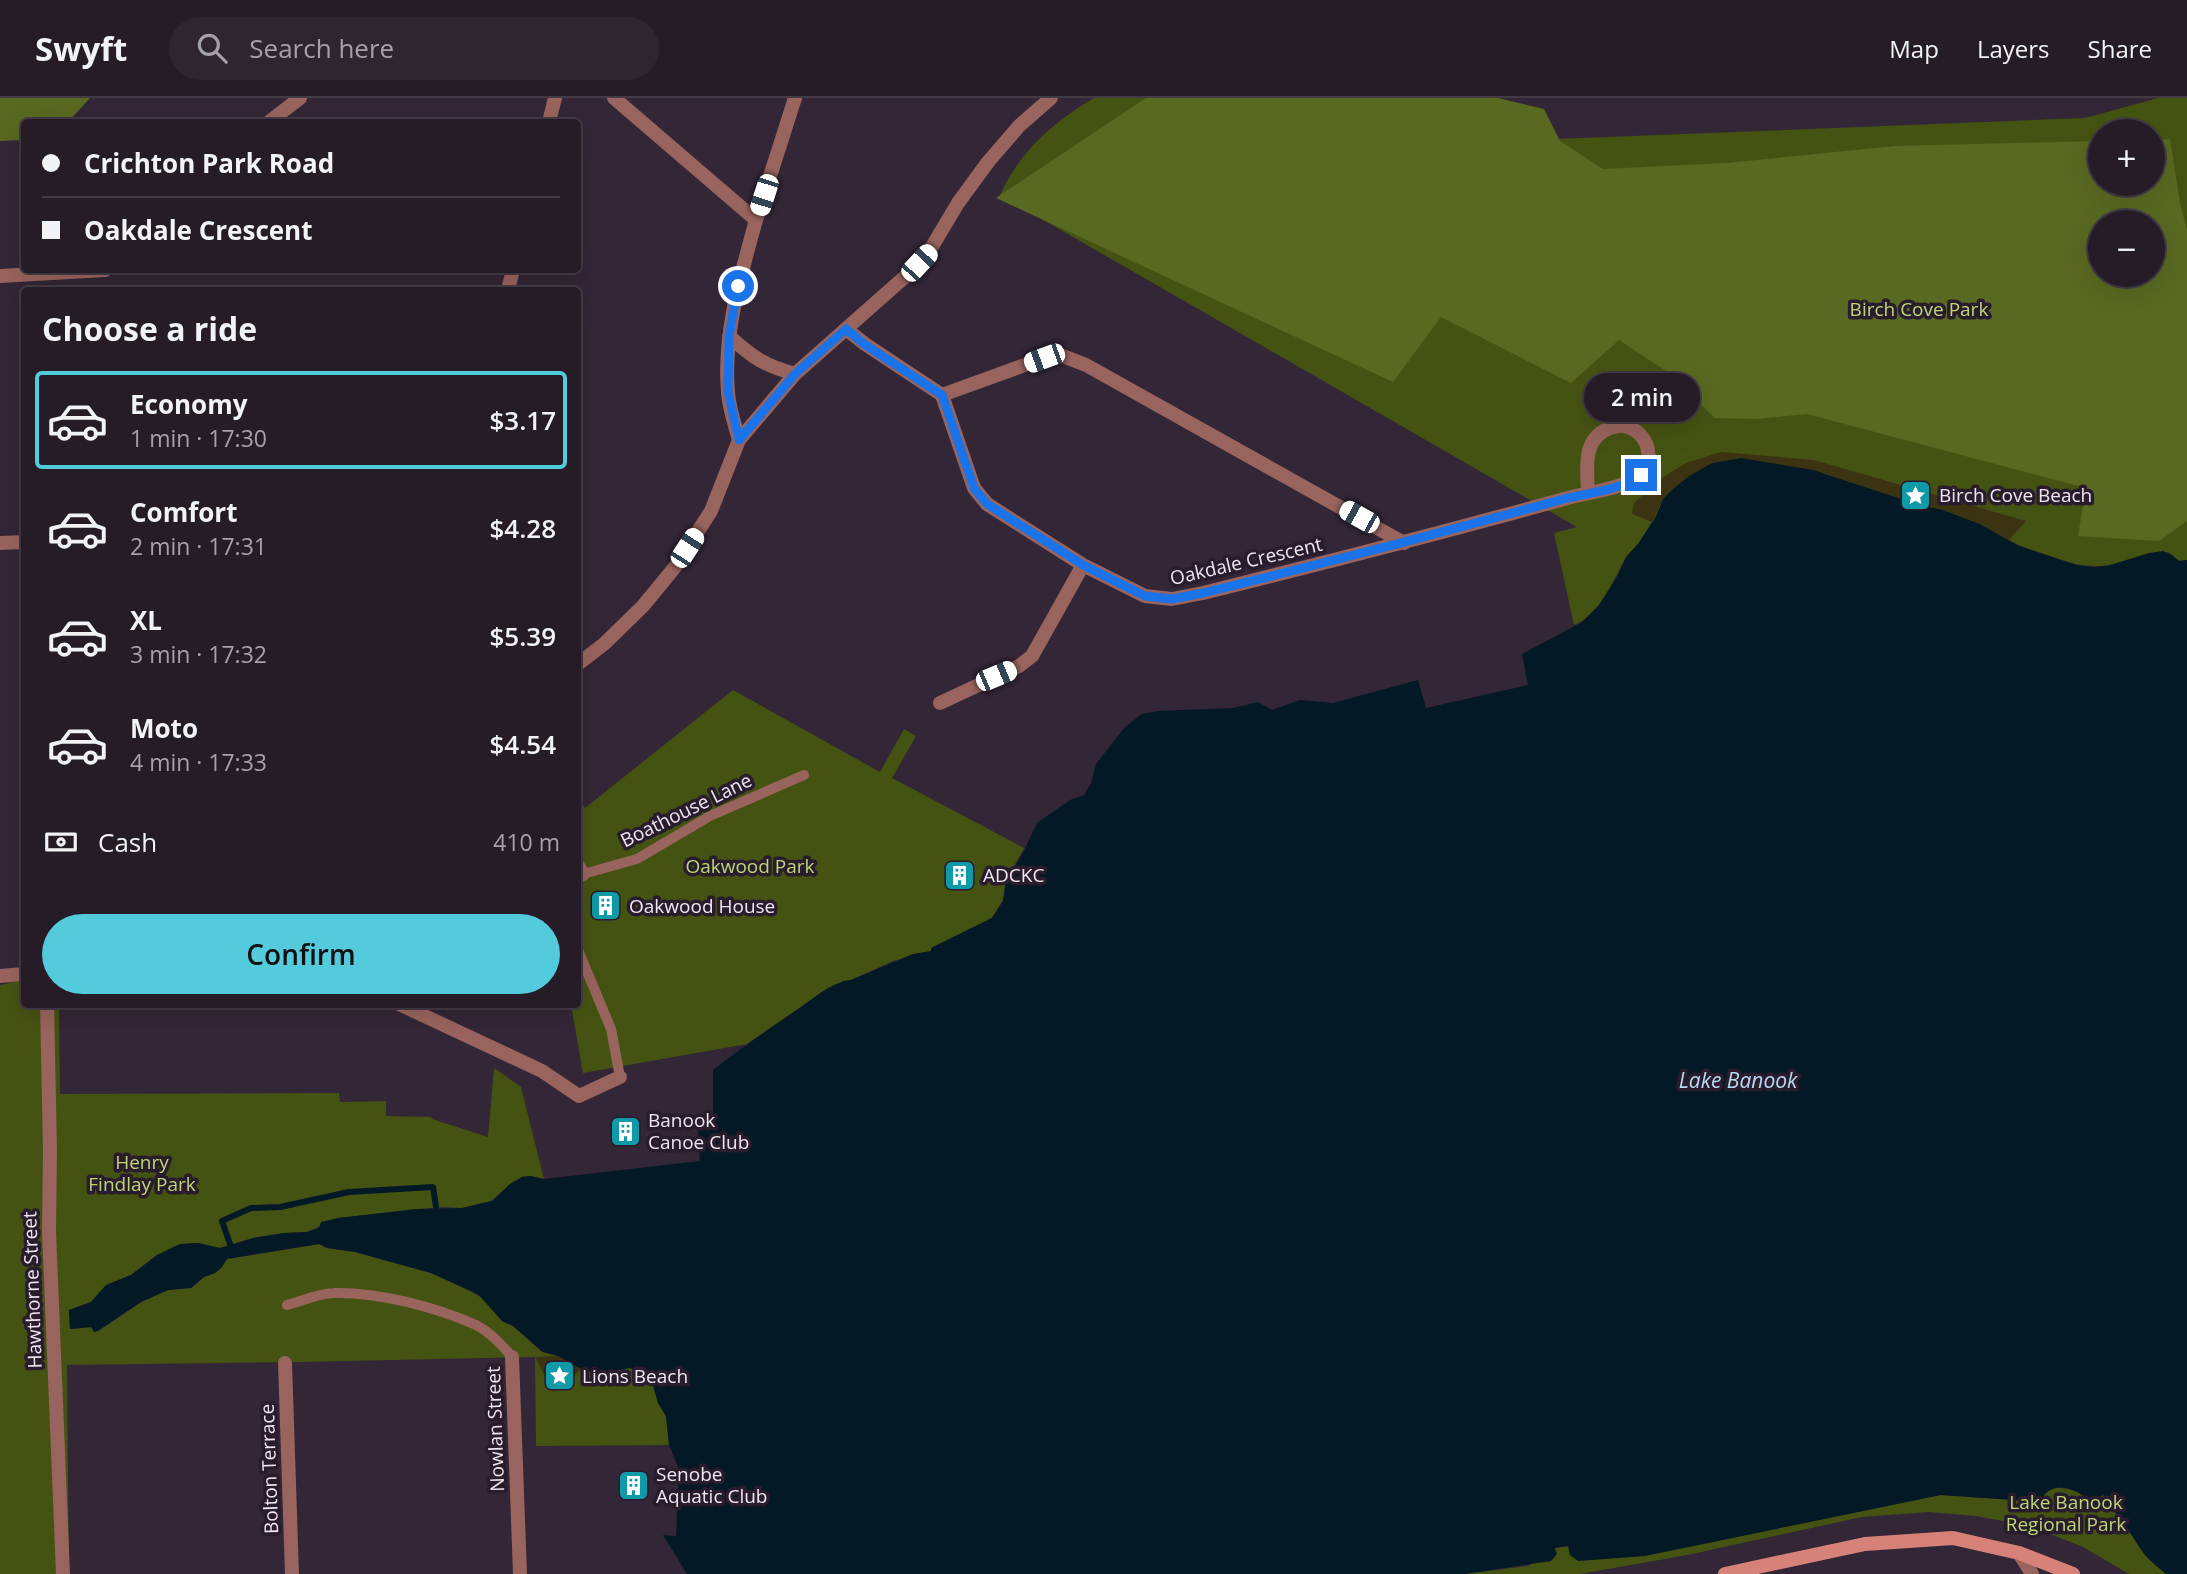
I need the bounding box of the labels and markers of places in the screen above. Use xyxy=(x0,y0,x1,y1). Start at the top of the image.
place icon: Birch Cove Beach xyxy=(1899,478,1933,512)
place label: Birch Cove Beach xyxy=(1939,482,2092,508)
building icon: ADCKC xyxy=(943,858,977,892)
place label: ADCKC xyxy=(983,862,1044,888)
building icon: Oakwood House xyxy=(589,889,623,923)
place label: Oakwood House xyxy=(629,893,775,919)
place label: Banook Canoe Club xyxy=(648,1107,749,1155)
building icon: Banook Canoe Club xyxy=(608,1114,642,1148)
place icon: Lions Beach xyxy=(542,1359,576,1393)
place label: Lions Beach xyxy=(582,1363,688,1389)
place label: Senobe Aquatic Club xyxy=(656,1461,768,1509)
building icon: Senobe Aquatic Club xyxy=(616,1468,650,1502)

